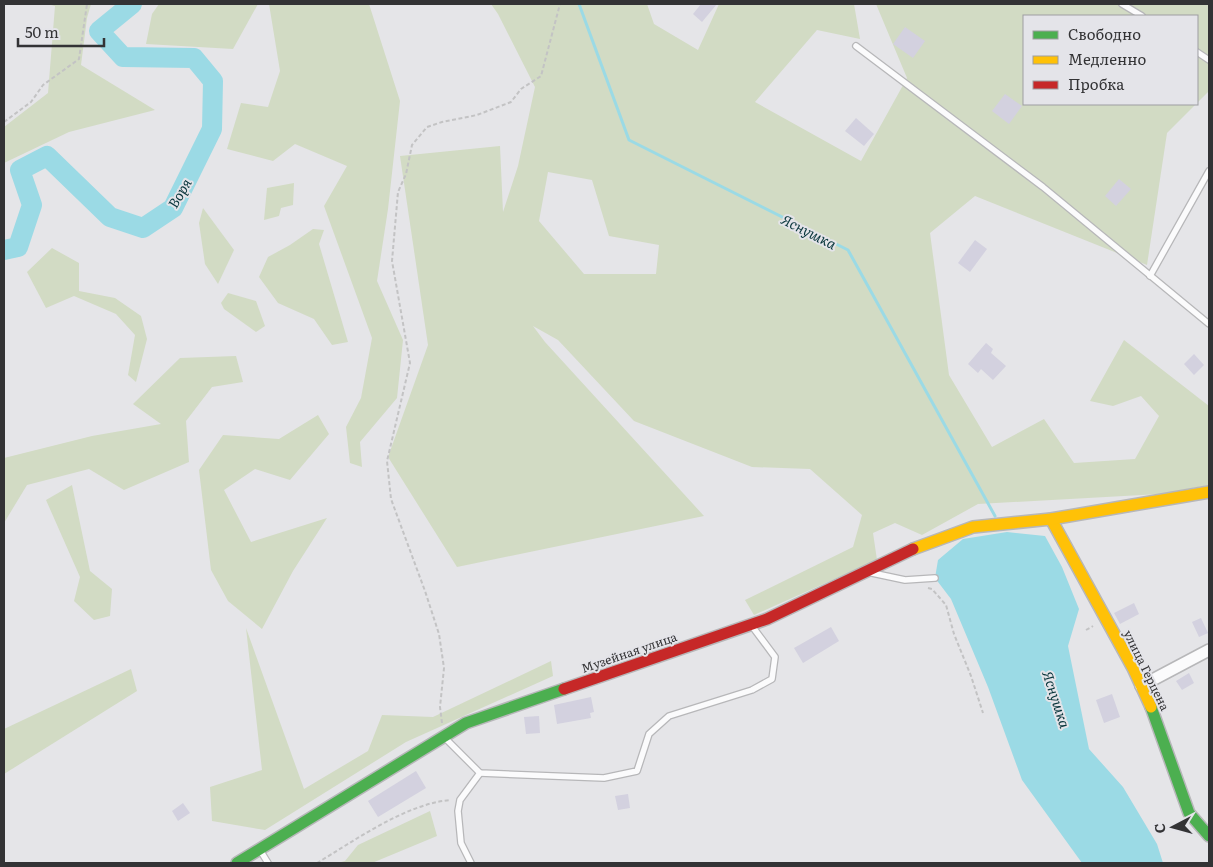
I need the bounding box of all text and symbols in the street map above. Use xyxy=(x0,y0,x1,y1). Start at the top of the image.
scale bar xyxy=(18,15,104,47)
legend xyxy=(1023,15,1198,105)
text: 50 m xyxy=(25,20,59,43)
text: Свободно xyxy=(1068,22,1141,45)
text: Медленно xyxy=(1068,47,1146,70)
text: Пробка xyxy=(1068,72,1125,95)
water label: Воря xyxy=(163,174,196,212)
water label: Яснушка xyxy=(778,209,840,253)
street label: Музейная улица xyxy=(579,627,680,677)
street label: улица Герцена xyxy=(1120,627,1175,714)
water label: Яснушка xyxy=(1038,668,1076,730)
north arrow xyxy=(1148,802,1198,852)
text: С xyxy=(1149,822,1170,834)

